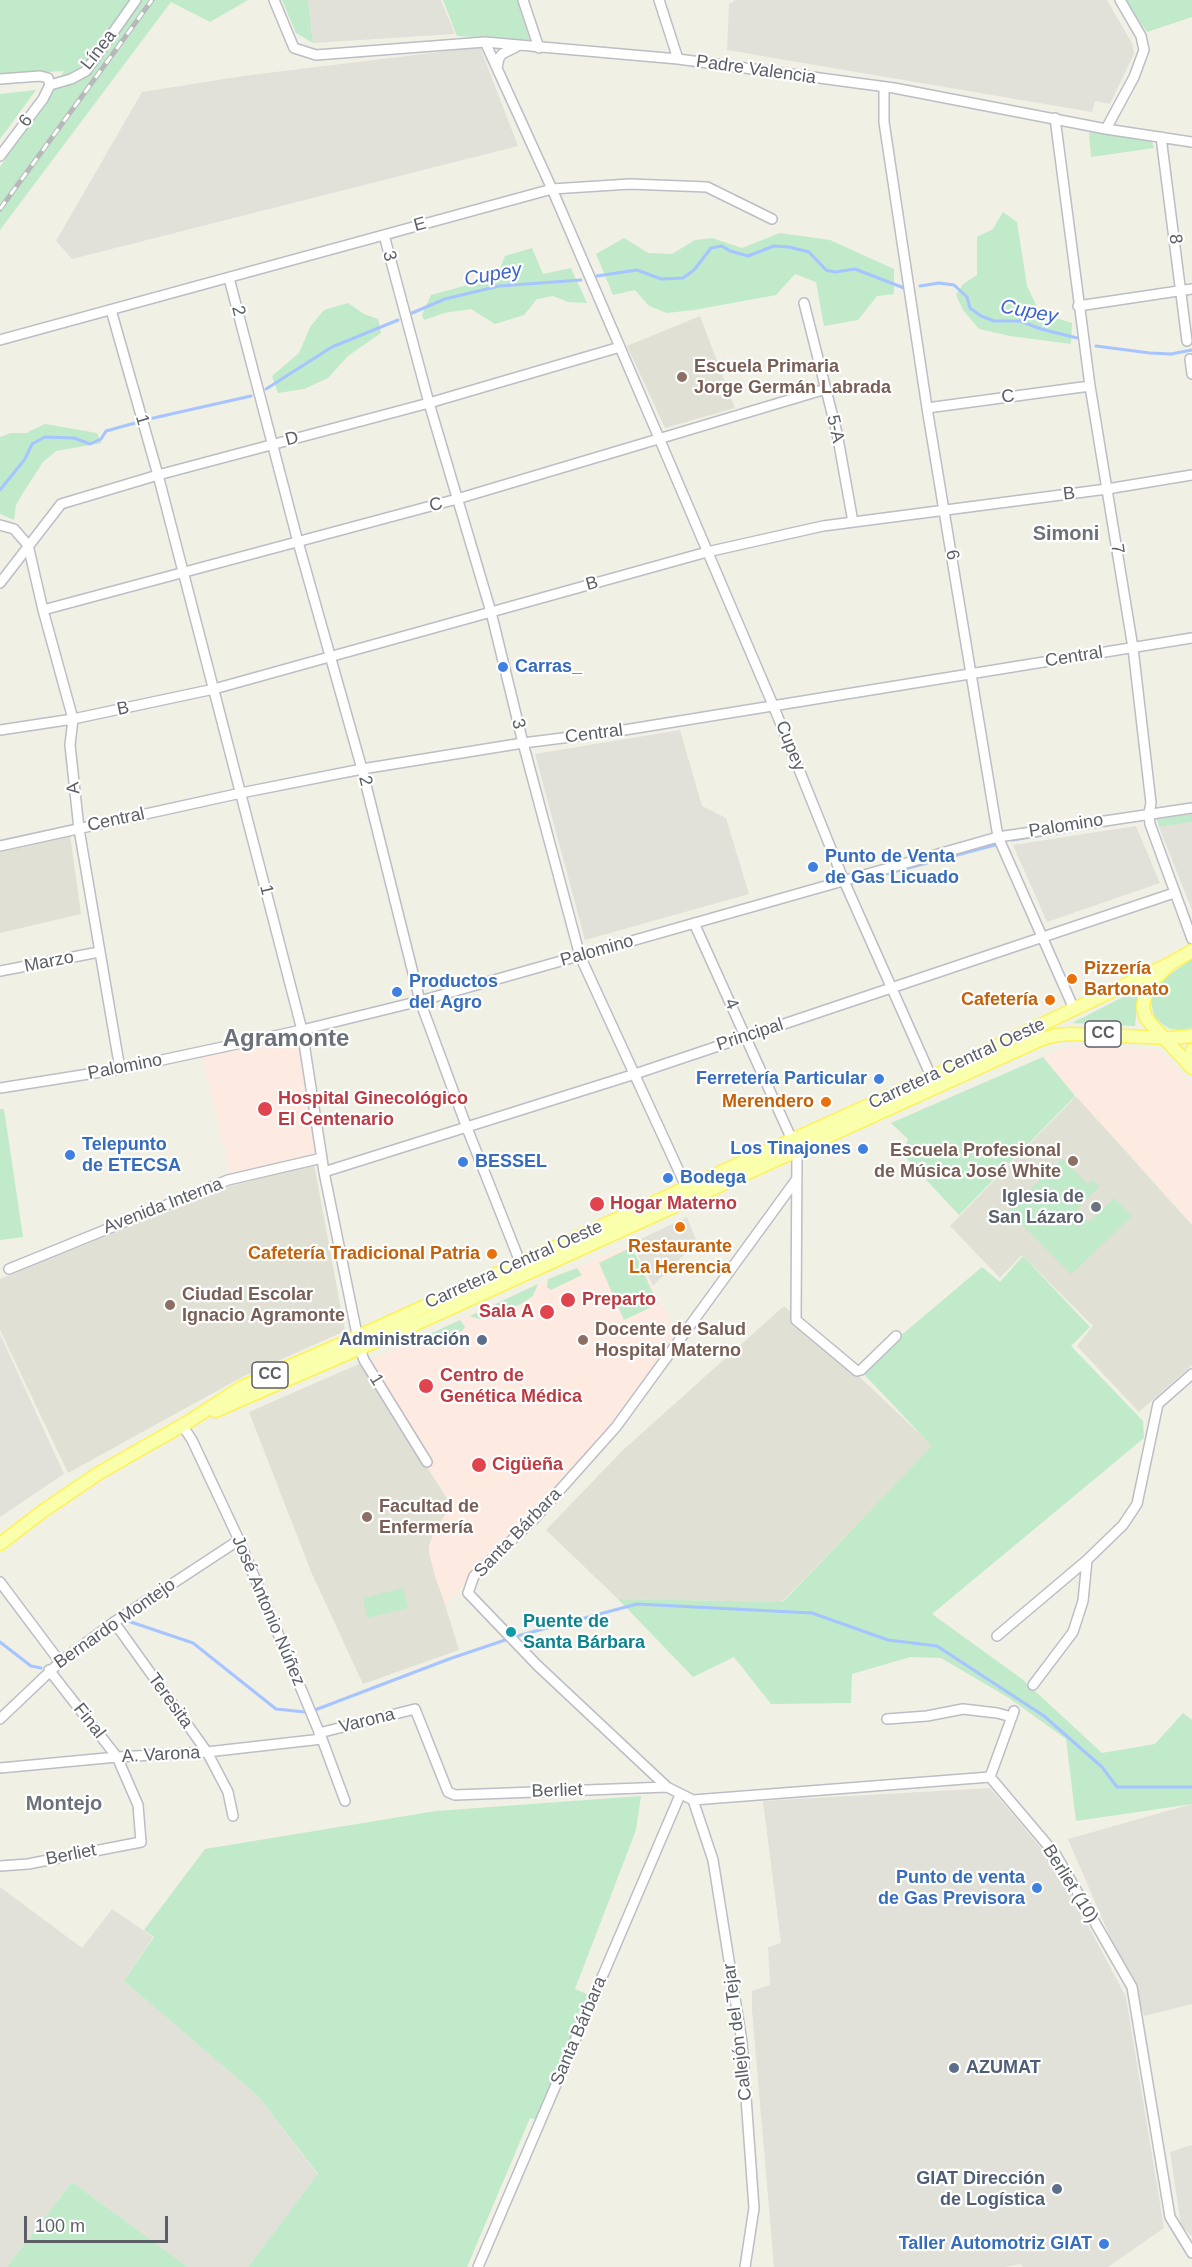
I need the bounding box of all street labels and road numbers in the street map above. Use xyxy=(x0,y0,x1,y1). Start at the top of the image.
street label: Línea xyxy=(77,26,121,74)
street label: Padre Valencia xyxy=(695,51,817,89)
street label: 6 xyxy=(14,111,38,131)
street label: E xyxy=(411,213,429,237)
street label: 8 xyxy=(1164,233,1186,245)
street label: 3 xyxy=(377,248,401,264)
street label: 2 xyxy=(226,304,250,318)
street label: C xyxy=(1000,385,1016,409)
street label: 1 xyxy=(130,412,154,428)
street label: 5-A xyxy=(821,413,849,445)
street label: D xyxy=(283,427,301,451)
street label: B xyxy=(1062,483,1076,505)
street label: C xyxy=(427,493,445,517)
street label: 7 xyxy=(1106,542,1128,556)
street label: 6 xyxy=(941,548,963,562)
street label: B xyxy=(583,572,601,596)
street label: Central xyxy=(1044,642,1104,672)
street label: B xyxy=(115,697,131,721)
street label: 3 xyxy=(506,717,530,731)
street label: Cupey xyxy=(770,718,810,774)
street label: Central xyxy=(564,720,624,748)
street label: 2 xyxy=(353,774,377,788)
street label: A xyxy=(63,781,85,795)
street label: Central xyxy=(85,803,147,837)
street label: Palomino xyxy=(1027,809,1105,843)
street label: 1 xyxy=(254,883,278,897)
street label: Palomino xyxy=(558,930,636,972)
street label: Marzo xyxy=(22,947,76,977)
street label: 4 xyxy=(719,995,743,1013)
street label: Principal xyxy=(714,1014,786,1056)
street label: Carretera Central Oeste xyxy=(865,1014,1049,1114)
road number: CC xyxy=(1085,1021,1121,1047)
street label: Palomino xyxy=(86,1049,164,1085)
street label: Avenida Interna xyxy=(100,1173,226,1239)
street label: Carretera Central Oeste xyxy=(422,1216,606,1314)
road number: CC xyxy=(252,1362,288,1388)
street label: 1 xyxy=(364,1370,388,1390)
street label: Santa Bárbara xyxy=(470,1484,566,1582)
street label: José Antonio Núñez xyxy=(227,1533,309,1689)
street label: Bernardo Montejo xyxy=(50,1574,180,1674)
street label: Teresita xyxy=(143,1669,197,1733)
street label: Final xyxy=(68,1699,110,1743)
street label: Varona xyxy=(337,1704,397,1738)
street label: A. Varona xyxy=(121,1742,201,1768)
street label: Berliet xyxy=(531,1779,583,1803)
street label: Berliet xyxy=(44,1840,98,1870)
street label: Berliet (10) xyxy=(1038,1841,1102,1927)
street label: Callejón del Tejar xyxy=(719,1962,757,2102)
street label: Santa Bárbara xyxy=(546,1973,612,2089)

